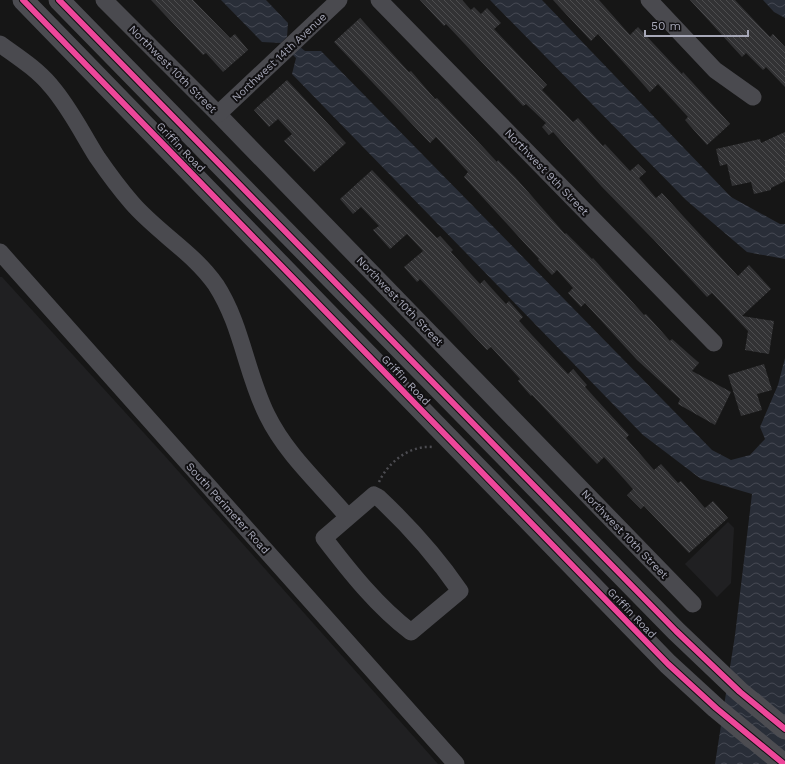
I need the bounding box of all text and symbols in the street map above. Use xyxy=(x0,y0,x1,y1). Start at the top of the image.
street label: Northwest 14th Avenue xyxy=(230,10,329,104)
scale bar xyxy=(645,12,748,38)
text: 50 m xyxy=(651,19,681,33)
street label: Northwest 10th Street xyxy=(126,23,220,116)
street label: Griffin Road xyxy=(154,120,208,175)
street label: Northwest 9th Street xyxy=(502,127,591,218)
street label: Northwest 10th Street xyxy=(354,254,446,349)
street label: Griffin Road xyxy=(379,353,433,408)
street label: South Perimeter Road xyxy=(183,460,272,557)
street label: Northwest 10th Street xyxy=(579,487,671,582)
street label: Griffin Road xyxy=(605,586,659,641)

